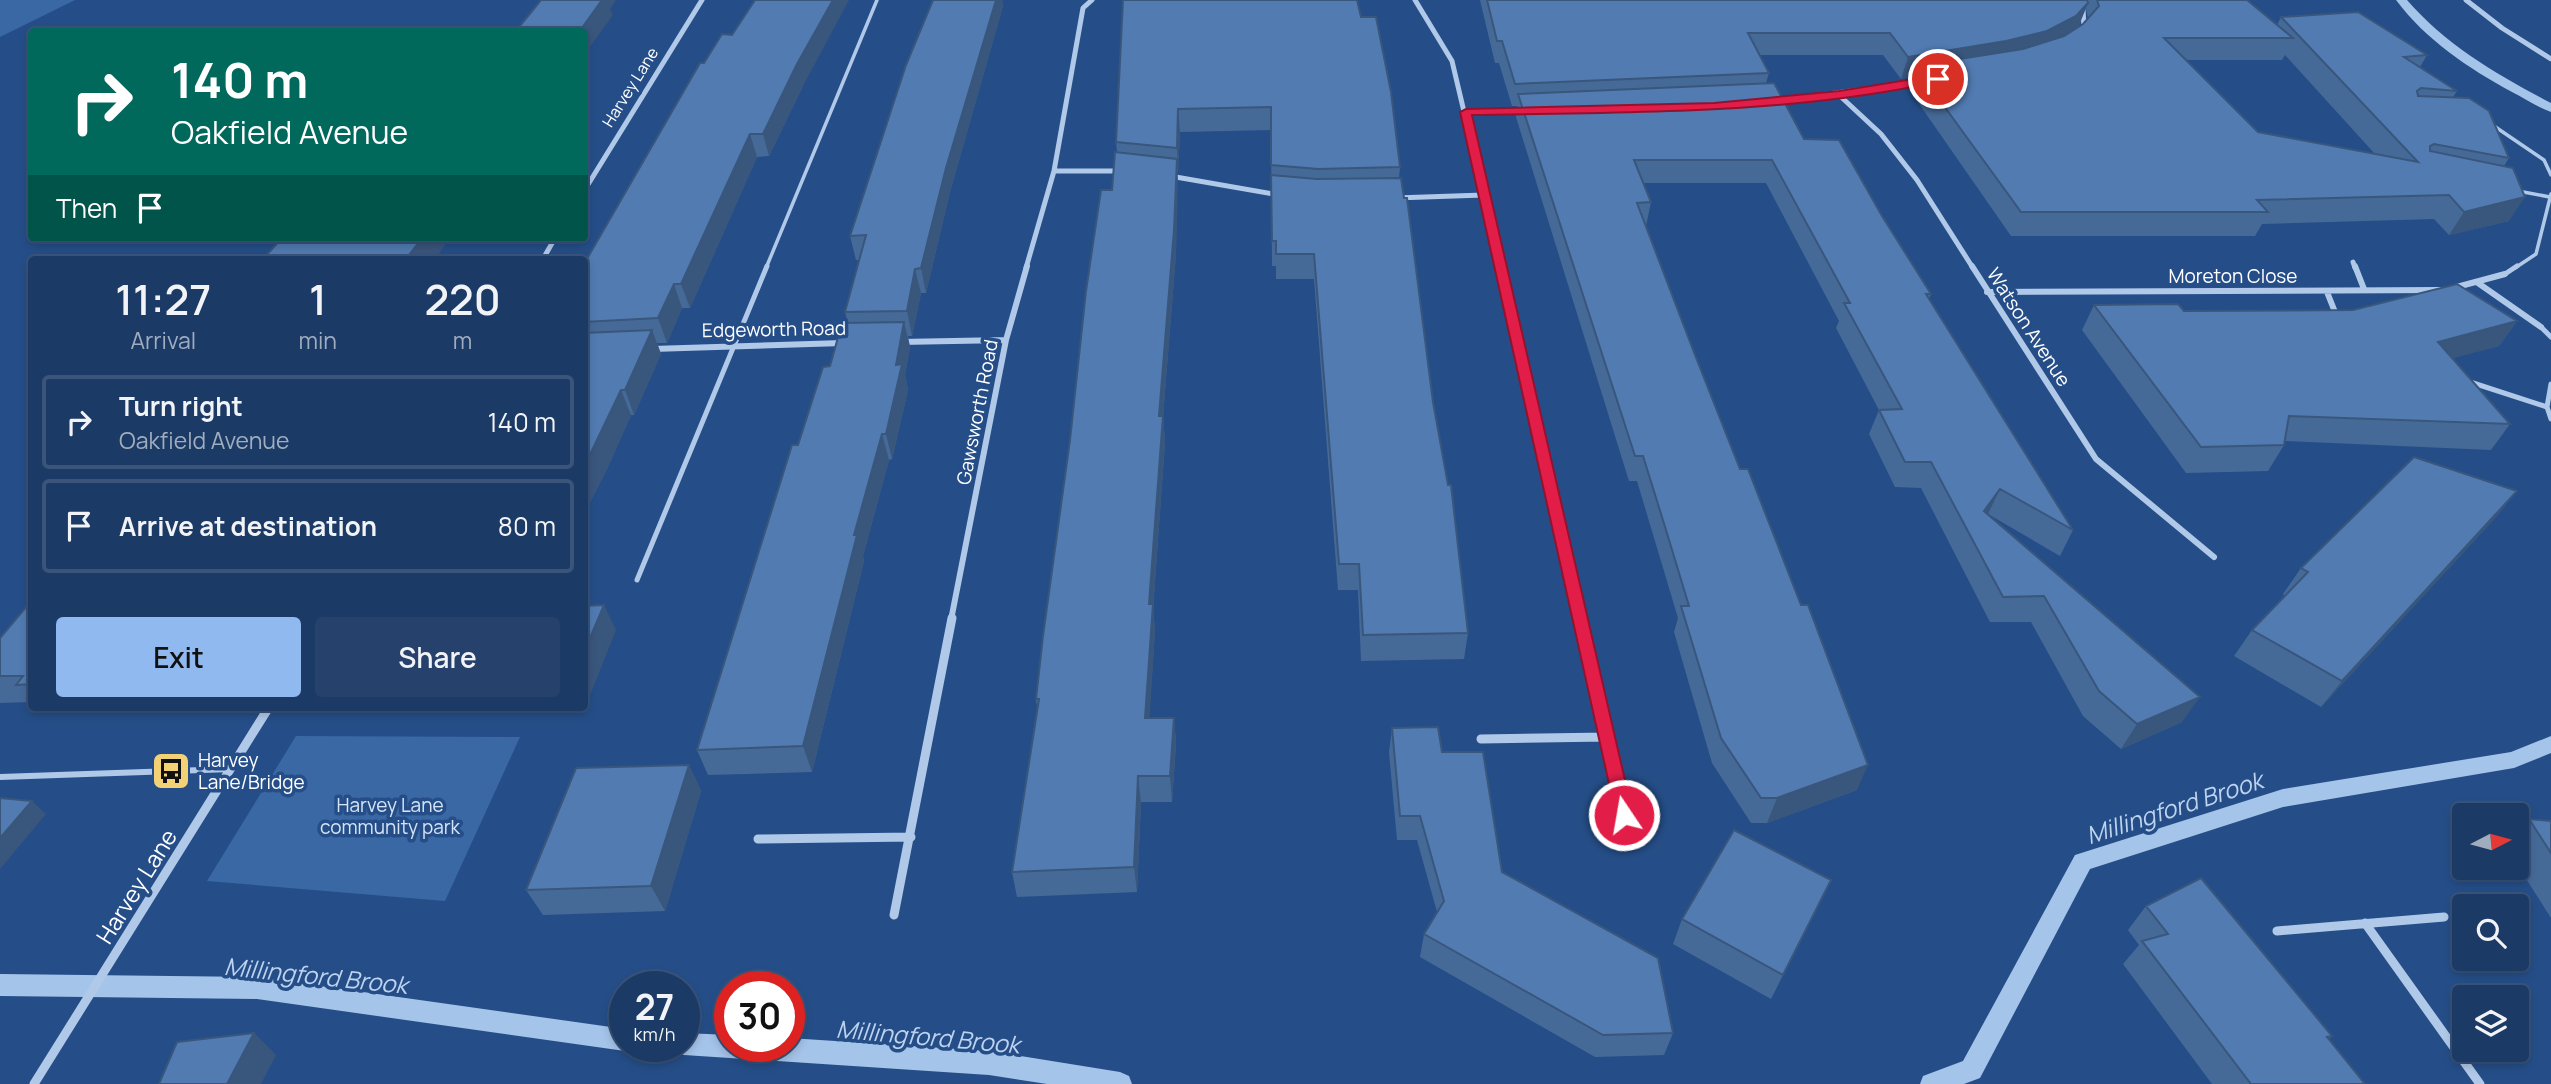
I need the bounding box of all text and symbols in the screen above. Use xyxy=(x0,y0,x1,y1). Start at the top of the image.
street label: Harvey Lane xyxy=(597,43,663,131)
text: 140 m xyxy=(171,46,308,113)
pin xyxy=(1908,49,1968,109)
icon: right xyxy=(56,56,147,147)
icon: arrive xyxy=(1919,60,1957,98)
text: Oakfield Avenue xyxy=(171,110,408,154)
icon: arrive xyxy=(131,189,169,227)
text: Then xyxy=(56,190,117,226)
street label: Watson Avenue xyxy=(1981,263,2077,391)
street label: Moreton Close xyxy=(2169,263,2297,289)
text: 11:27 xyxy=(115,270,211,328)
text: 1 xyxy=(309,270,327,328)
text: 220 xyxy=(424,270,501,328)
street label: Edgeworth Road xyxy=(702,315,846,343)
text: Arrival xyxy=(130,324,196,356)
text: min xyxy=(299,324,337,356)
text: m xyxy=(453,324,472,356)
street label: Gawsworth Road xyxy=(950,337,1004,487)
text: Turn right xyxy=(119,388,243,424)
icon: right xyxy=(60,403,98,441)
text: 140 m xyxy=(487,404,556,440)
text: Oakfield Avenue xyxy=(119,424,289,456)
icon: arrive xyxy=(60,507,98,545)
text: Arrive at destination xyxy=(119,508,377,544)
text: 80 m xyxy=(498,508,556,544)
button: Exit xyxy=(56,617,301,697)
button: Share xyxy=(315,617,560,697)
place label: Harvey Lane/Bridge xyxy=(198,747,305,795)
bus stop icon: Harvey Lane/Bridge xyxy=(150,750,192,792)
water label: Millingford Brook xyxy=(2081,762,2270,851)
position arrow xyxy=(1587,778,1661,852)
park label: Harvey Lane community park xyxy=(320,792,461,840)
north arrow xyxy=(2452,803,2529,880)
map controls xyxy=(2452,803,2529,1062)
street label: Harvey Lane xyxy=(88,823,184,949)
button: search xyxy=(2452,894,2529,971)
water label: Millingford Brook xyxy=(223,949,412,1001)
speed limit sign: 30 xyxy=(714,971,805,1062)
text: 27 xyxy=(635,983,674,1031)
button: layers xyxy=(2452,985,2529,1062)
water label: Millingford Brook xyxy=(835,1012,1024,1061)
text: km/h xyxy=(634,1022,675,1046)

